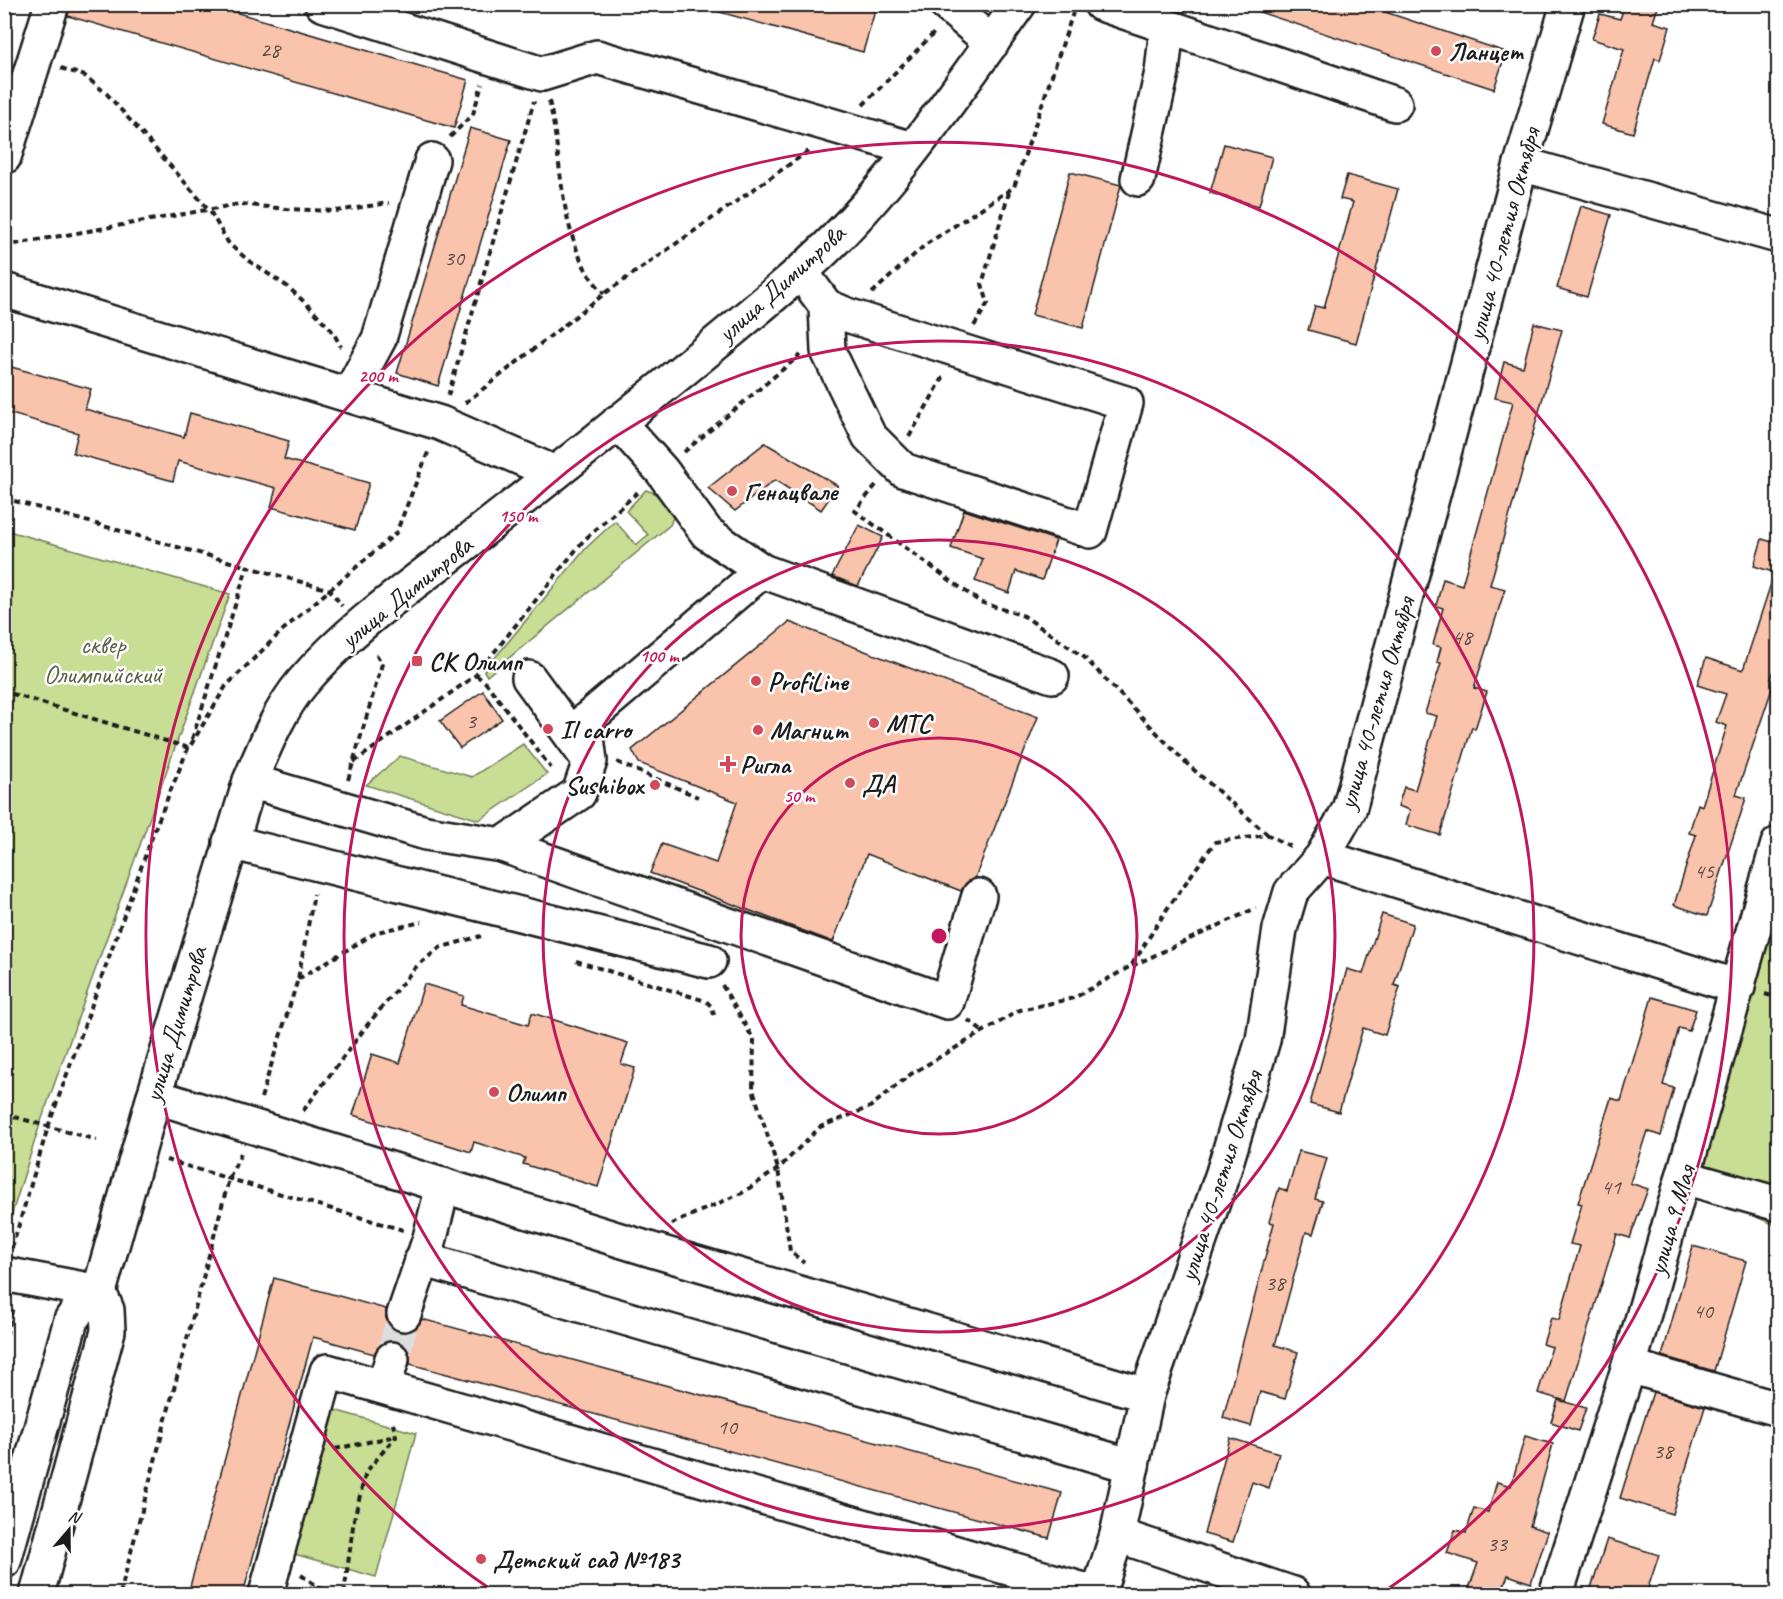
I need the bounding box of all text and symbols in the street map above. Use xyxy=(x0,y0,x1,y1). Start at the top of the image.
place label: Ланцет xyxy=(1448,35,1525,68)
house number: 28 xyxy=(260,36,282,64)
marker: Ланцет xyxy=(1429,44,1443,58)
street label: улица 40-летия Октября xyxy=(1459,122,1548,346)
street label: улица Димитрова xyxy=(709,216,853,351)
house number: 30 xyxy=(444,244,466,272)
text: 200 m xyxy=(359,365,399,387)
place label: Генацвале xyxy=(744,475,839,508)
marker: Генацвале xyxy=(725,484,739,498)
text: 150 m xyxy=(499,505,539,527)
street label: улица Димитрова xyxy=(332,528,480,657)
street label: улица 40-летия Октября xyxy=(1330,592,1423,815)
house number: 48 xyxy=(1452,623,1474,651)
park label: сквер Олимпийский xyxy=(44,628,164,691)
place label: СК Олимп xyxy=(429,645,523,678)
text: 100 m xyxy=(640,645,680,667)
marker: СК Олимп xyxy=(410,654,424,668)
place label: ProfiLine xyxy=(768,665,850,698)
marker: ProfiLine xyxy=(749,674,763,688)
house number: 3 xyxy=(466,707,478,735)
place label: МТС xyxy=(886,707,934,740)
place label: Il carro xyxy=(560,713,634,746)
place label: Магнит xyxy=(770,714,850,747)
marker: МТС xyxy=(867,716,881,730)
marker: Il carro xyxy=(541,722,555,736)
marker: Магнит xyxy=(751,723,765,737)
place label: Ригла xyxy=(740,748,792,781)
marker: Ригла xyxy=(721,757,735,771)
place label: ДА xyxy=(862,767,896,800)
place label: Sushibox xyxy=(565,769,645,802)
marker: ДА xyxy=(843,776,857,790)
marker: Sushibox xyxy=(648,778,662,792)
text: 50 m xyxy=(784,785,816,807)
house number: 45 xyxy=(1694,857,1715,885)
centre of rings xyxy=(929,926,949,946)
street label: улица Димитрова xyxy=(136,941,215,1108)
street label: улица 40-летия Октября xyxy=(1170,1065,1271,1287)
place label: Олимп xyxy=(506,1076,567,1109)
marker: Олимп xyxy=(487,1085,501,1099)
street label: улица 9 Мая xyxy=(1640,1160,1703,1281)
house number: 41 xyxy=(1601,1173,1622,1201)
house number: 38 xyxy=(1265,1269,1287,1297)
house number: 40 xyxy=(1693,1297,1715,1325)
house number: 10 xyxy=(717,1413,739,1441)
house number: 38 xyxy=(1653,1437,1675,1465)
north arrow xyxy=(39,1500,99,1560)
text: N xyxy=(66,1506,85,1529)
house number: 33 xyxy=(1487,1530,1509,1558)
place label: Детский сад №183 xyxy=(493,1543,681,1576)
marker: Детский сад №183 xyxy=(474,1552,488,1566)

